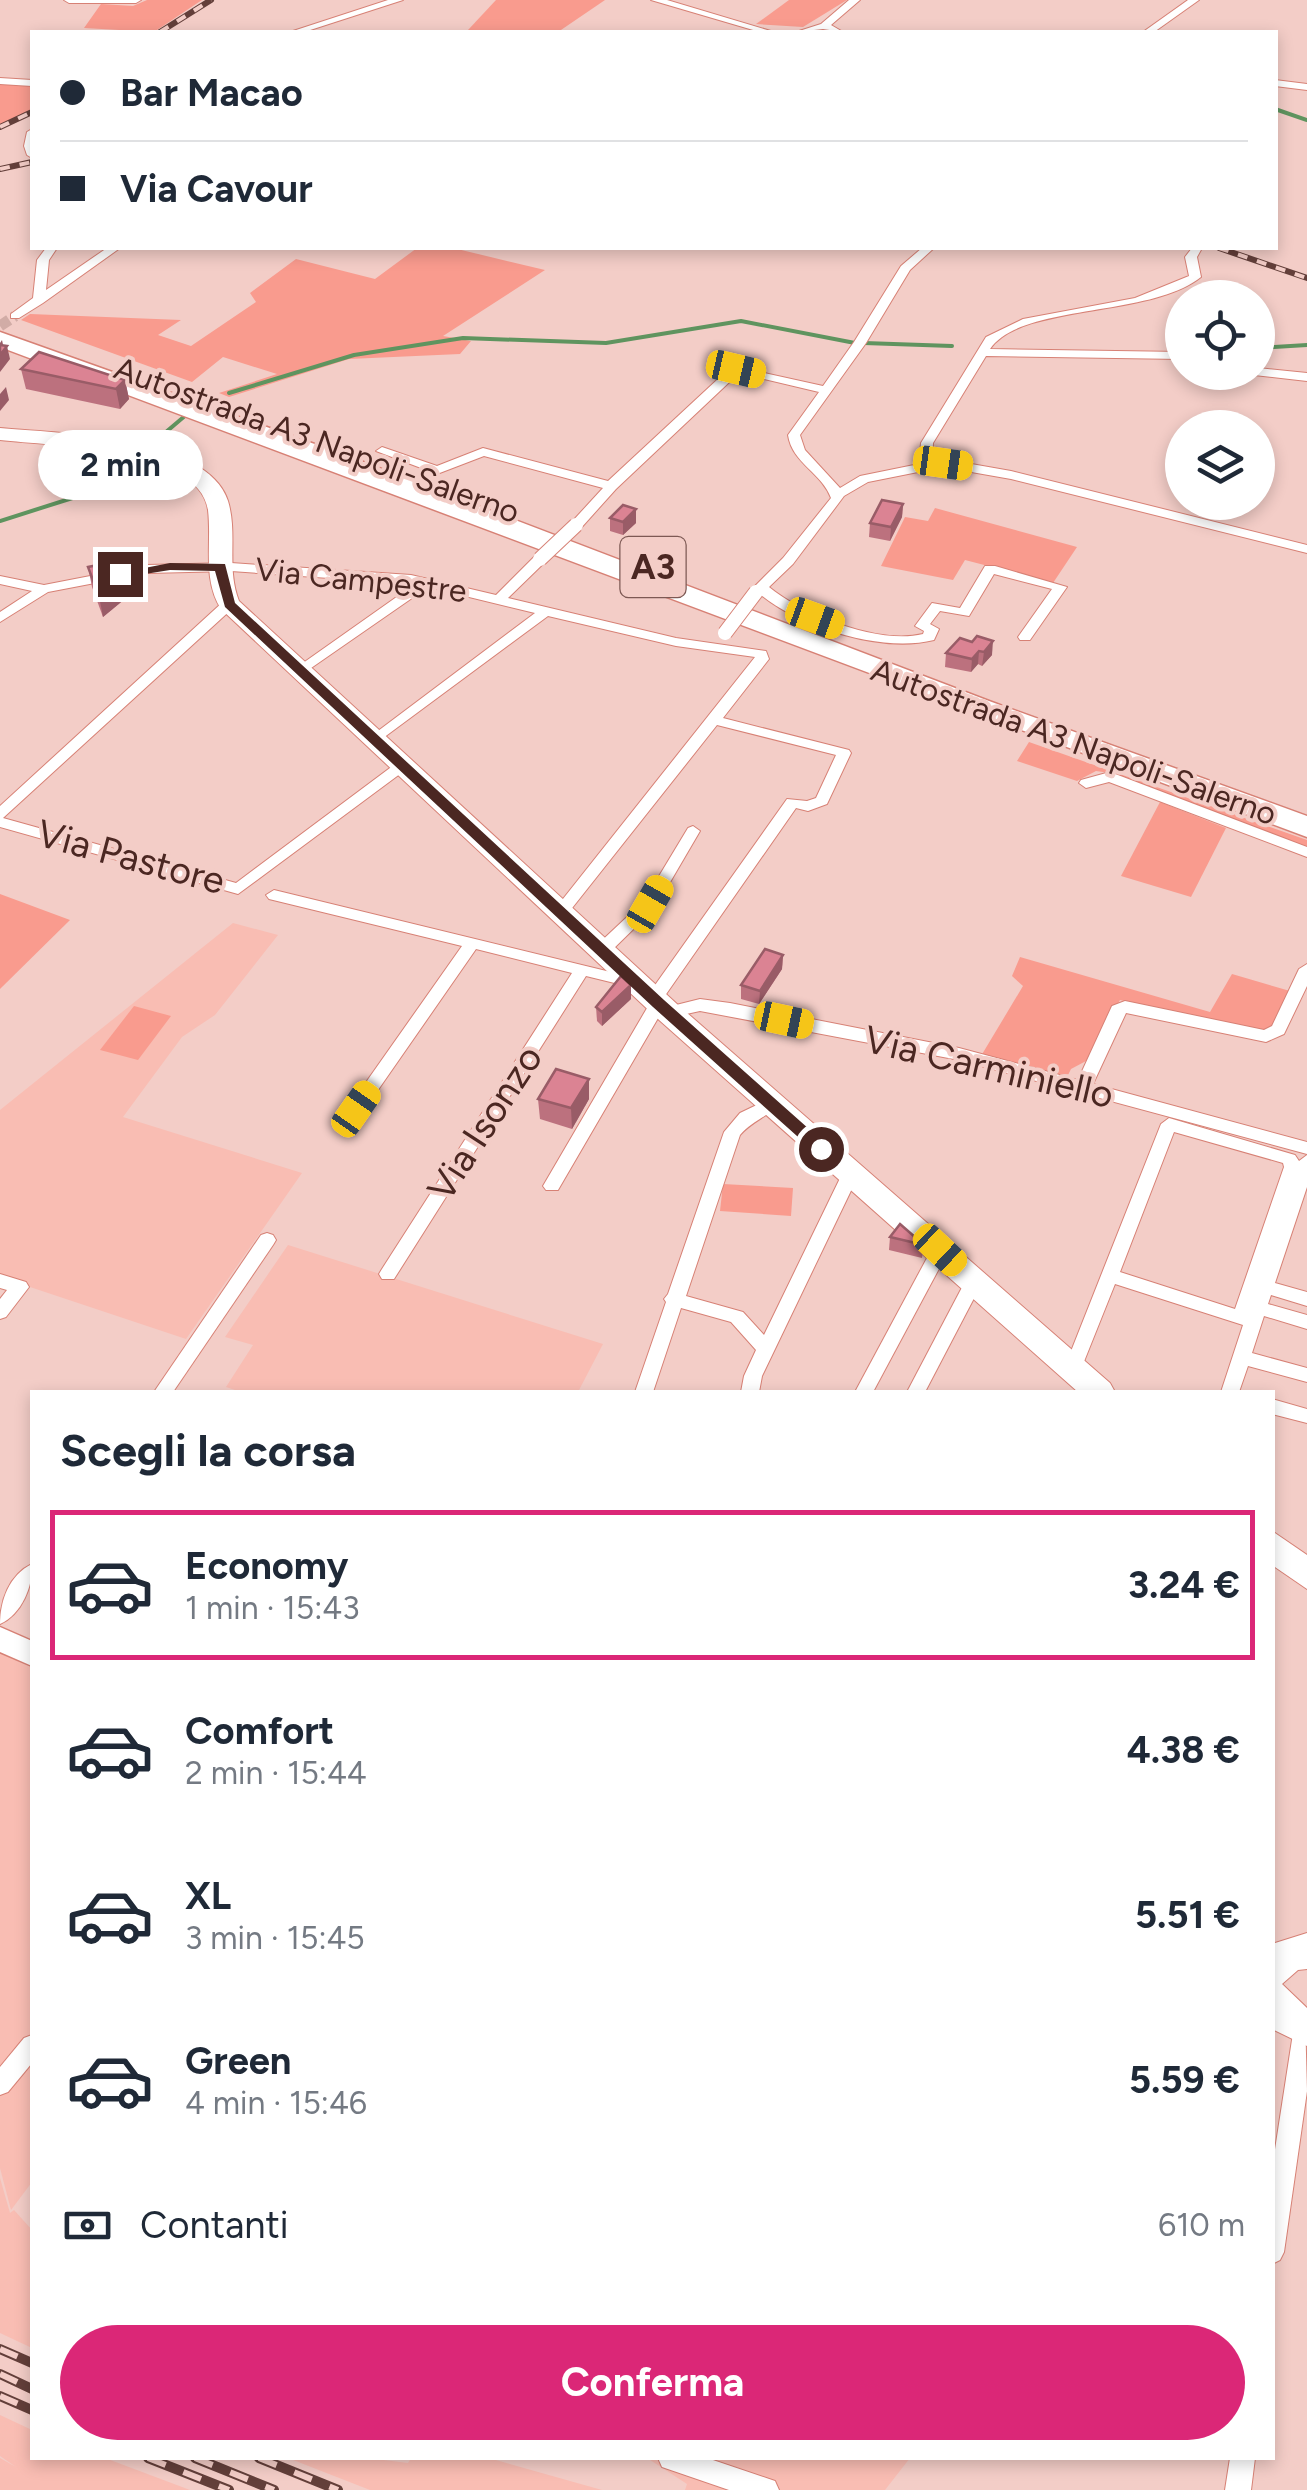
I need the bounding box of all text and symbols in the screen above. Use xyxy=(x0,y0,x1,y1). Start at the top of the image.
text: Bar Macao xyxy=(120,70,303,116)
text: Via Cavour xyxy=(120,166,313,212)
map controls xyxy=(1165,280,1275,520)
button: locate xyxy=(1165,280,1275,390)
car xyxy=(703,348,769,390)
street label: Autostrada A3 Napoli-Salerno xyxy=(109,349,525,531)
button: layers xyxy=(1165,410,1275,520)
callout: 2 min xyxy=(38,429,202,499)
car xyxy=(911,444,975,482)
text: 2 min xyxy=(80,446,161,484)
road number: A3 xyxy=(620,537,686,597)
street label: Via Campestre xyxy=(254,550,468,610)
route end xyxy=(98,552,143,597)
car xyxy=(782,594,848,642)
street label: Autostrada A3 Napoli-Salerno xyxy=(866,651,1282,833)
street label: Via Pastore xyxy=(32,810,230,904)
car xyxy=(622,871,678,937)
car xyxy=(752,999,816,1041)
street label: Via Carminiello xyxy=(860,1016,1118,1118)
street label: Via Isonzo xyxy=(418,1037,552,1209)
car xyxy=(327,1076,385,1142)
route start xyxy=(799,1127,844,1172)
car xyxy=(908,1219,972,1281)
text: Scegli la corsa xyxy=(60,1423,356,1477)
icon: car xyxy=(65,1540,155,1630)
text: Economy xyxy=(185,1543,348,1589)
text: 3.24 € xyxy=(1128,1562,1240,1608)
text: 1 min · 15:43 xyxy=(185,1589,360,1627)
icon: car xyxy=(65,1705,155,1795)
text: Comfort xyxy=(185,1708,334,1754)
text: 4.38 € xyxy=(1127,1727,1240,1773)
text: 2 min · 15:44 xyxy=(185,1754,367,1792)
icon: car xyxy=(65,1870,155,1960)
text: XL xyxy=(185,1873,231,1919)
text: 5.51 € xyxy=(1135,1892,1240,1938)
text: 3 min · 15:45 xyxy=(185,1919,365,1957)
icon: car xyxy=(65,2035,155,2125)
text: Green xyxy=(185,2038,291,2084)
text: 5.59 € xyxy=(1129,2057,1240,2103)
text: 4 min · 15:46 xyxy=(185,2084,367,2122)
icon: cash xyxy=(60,2198,115,2253)
text: Contanti xyxy=(140,2202,289,2248)
text: 610 m xyxy=(1158,2206,1245,2244)
button: Conferma xyxy=(60,2325,1245,2440)

